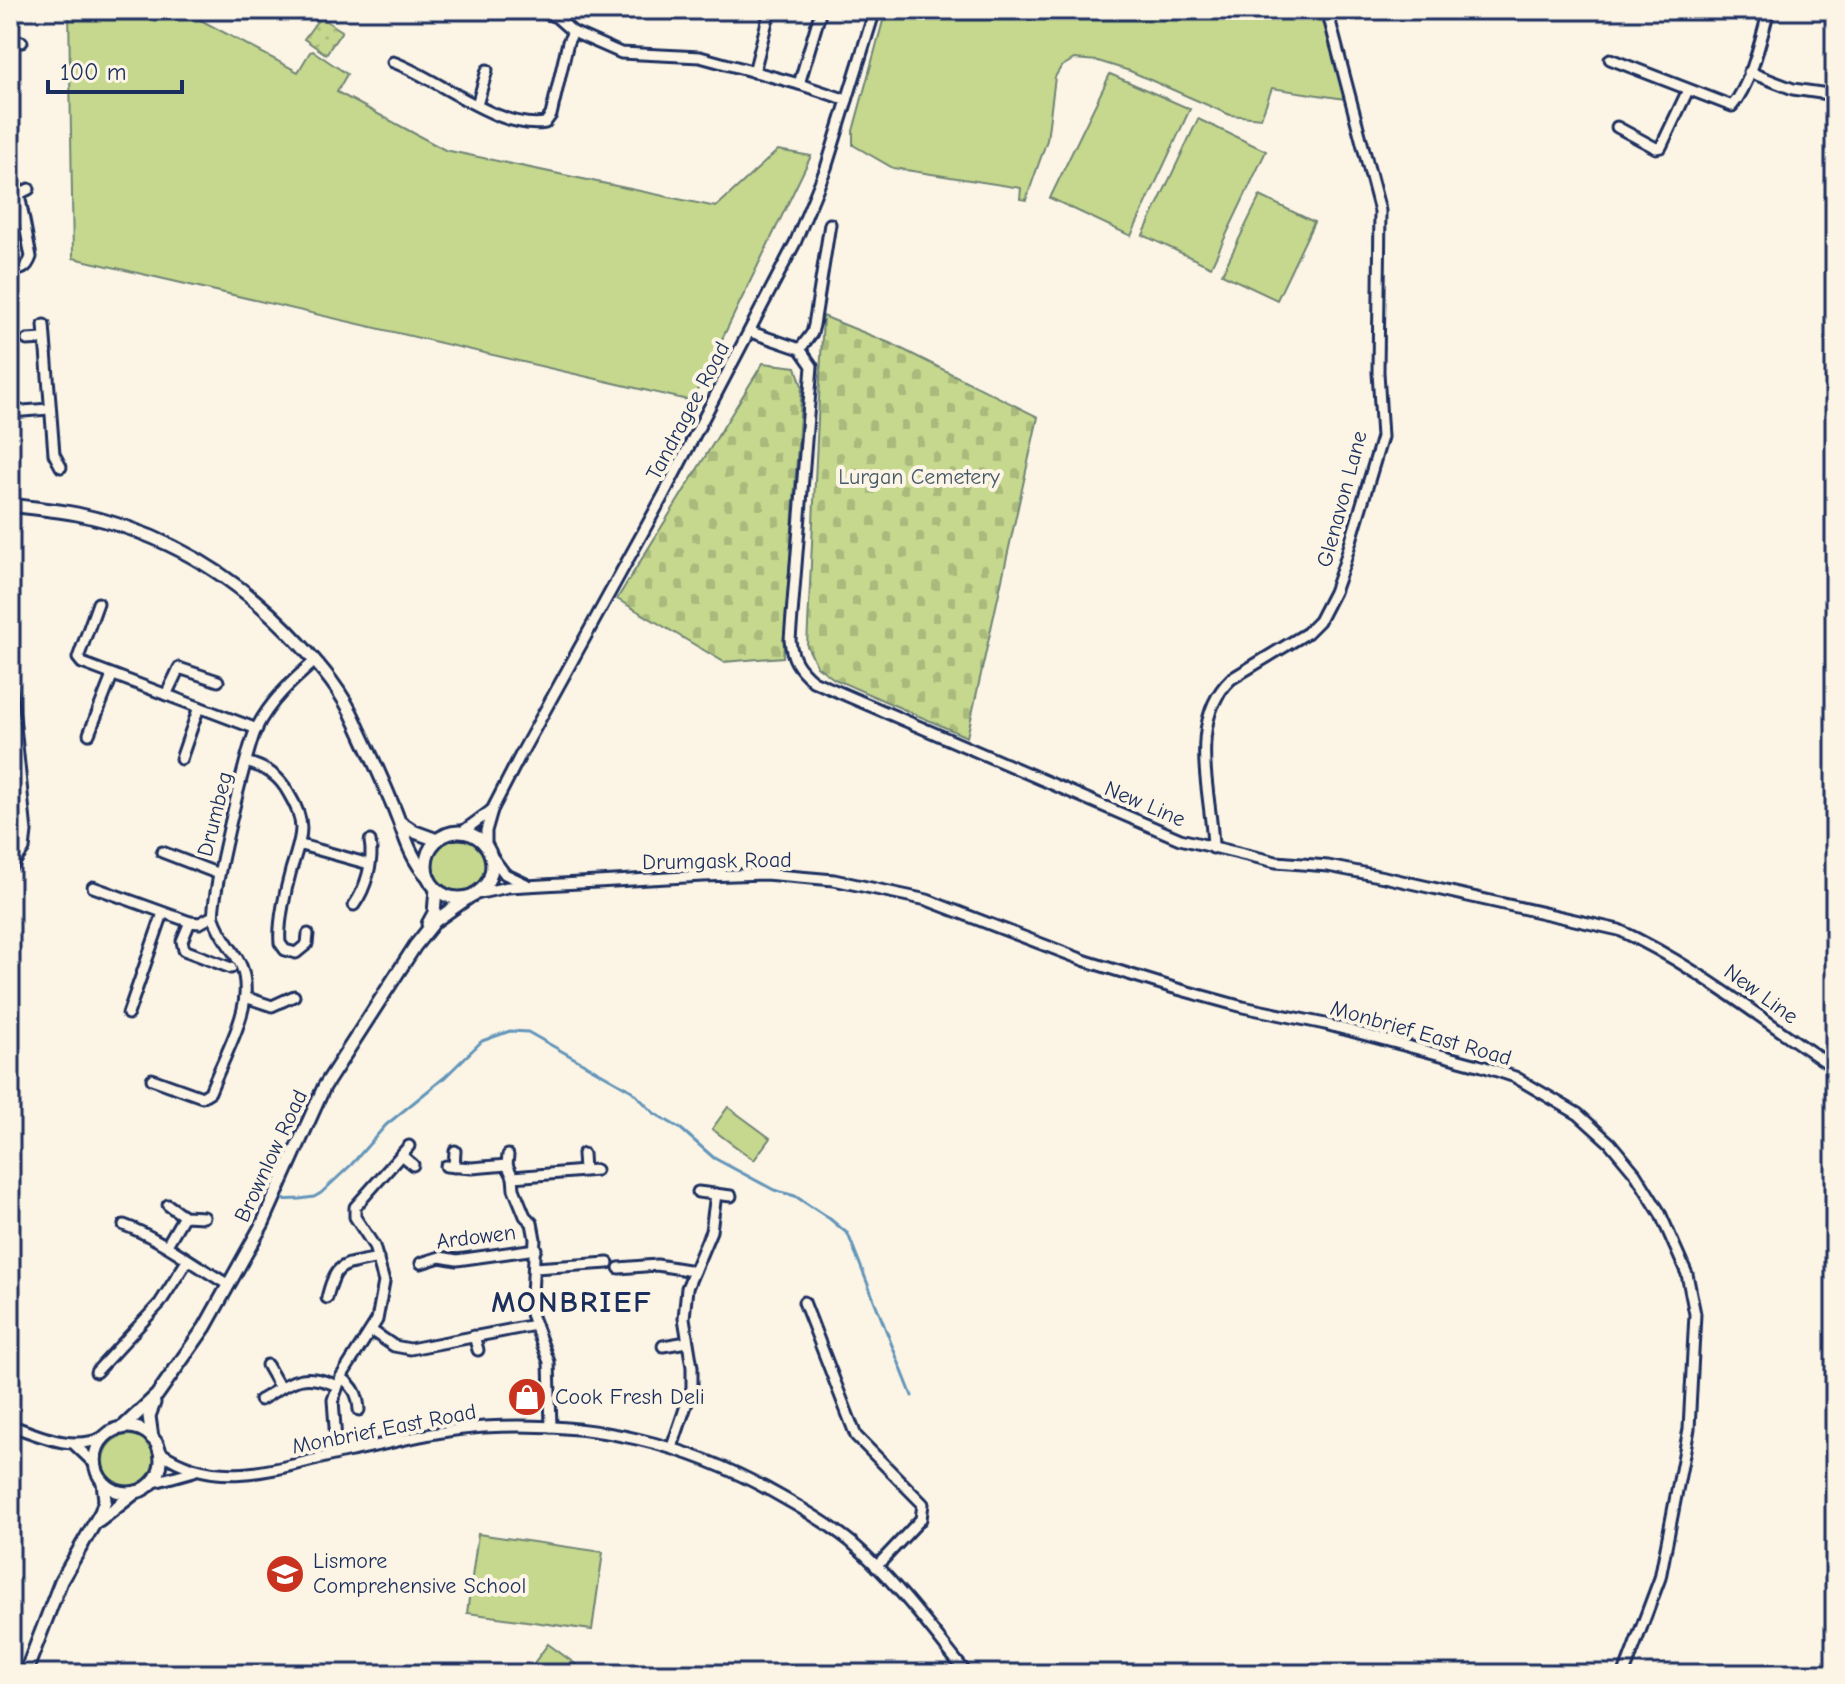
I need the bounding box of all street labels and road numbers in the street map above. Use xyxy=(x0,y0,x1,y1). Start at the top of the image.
street label: Tandragee Road xyxy=(641,337,735,485)
street label: Glenavon Lane xyxy=(1311,428,1373,570)
street label: Drumbeg xyxy=(192,769,238,859)
street label: New Line xyxy=(1101,775,1189,833)
street label: Drumgask Road xyxy=(642,847,792,875)
street label: New Line xyxy=(1719,958,1803,1030)
street label: Monbrief East Road xyxy=(1327,995,1515,1071)
street label: Brownlow Road xyxy=(229,1086,313,1226)
street label: Ardowen xyxy=(435,1219,517,1255)
street label: Monbrief East Road xyxy=(290,1398,478,1460)

